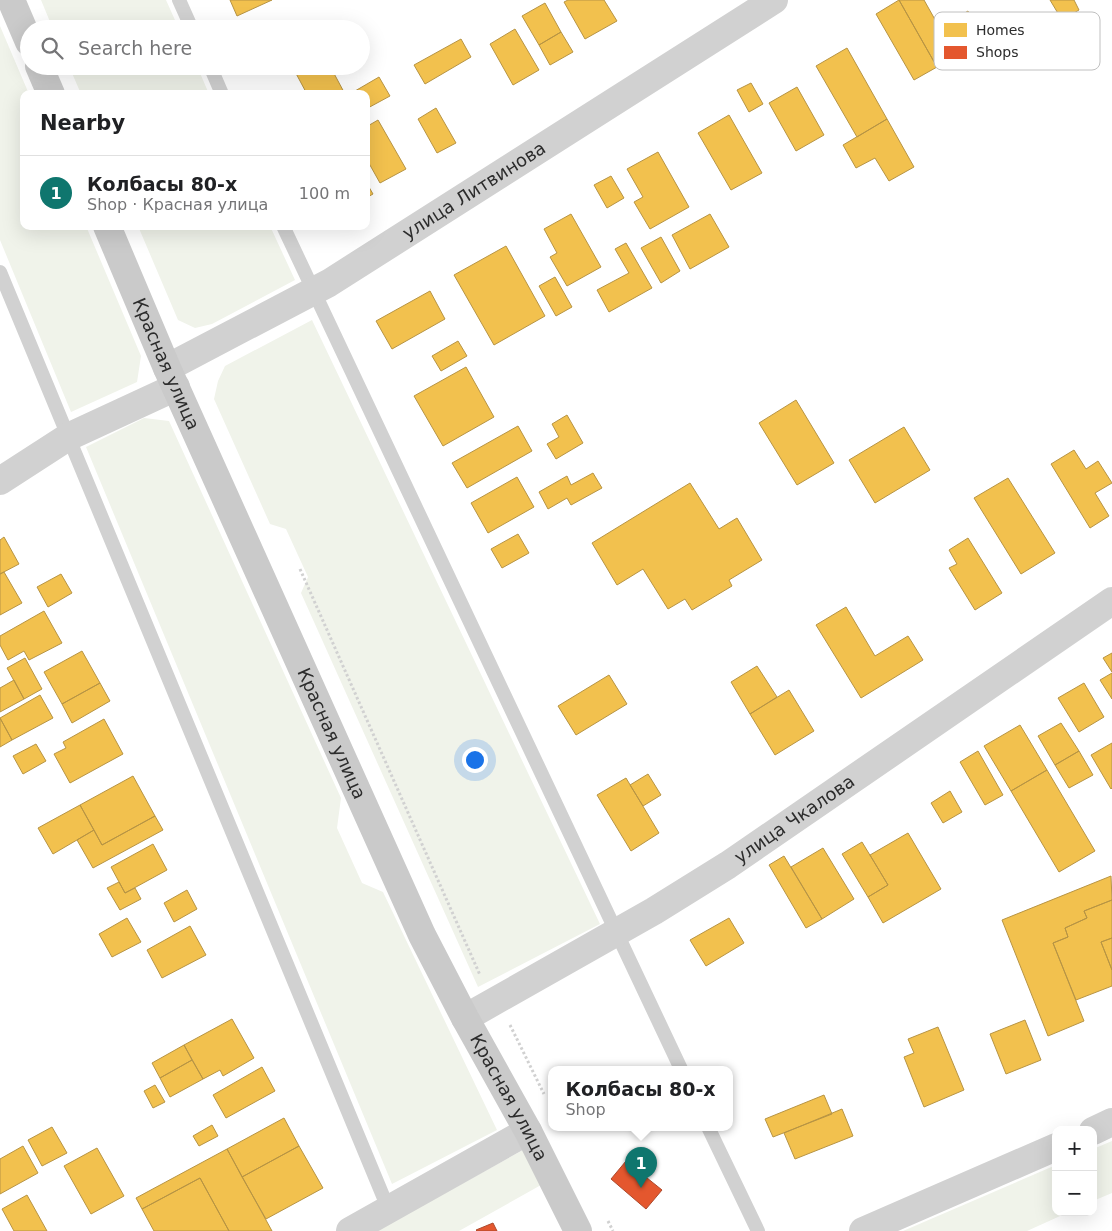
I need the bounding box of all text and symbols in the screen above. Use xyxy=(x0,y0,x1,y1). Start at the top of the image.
legend xyxy=(934,12,1100,70)
search box xyxy=(20,20,370,75)
text: Homes xyxy=(976,22,1025,38)
icon: search xyxy=(38,34,66,62)
text: Search here xyxy=(78,37,192,59)
text: Shops xyxy=(976,44,1019,60)
text: Nearby xyxy=(40,111,125,135)
street label: улица Литвинова xyxy=(398,137,549,243)
text: Колбасы 80-х xyxy=(87,173,237,195)
text: 1 xyxy=(50,184,62,203)
text: 100 m xyxy=(299,184,350,203)
text: Shop · Красная улица xyxy=(87,195,268,214)
street label: Красная улица xyxy=(129,295,204,433)
street label: Красная улица xyxy=(293,664,371,802)
your location xyxy=(462,747,488,773)
street label: улица Чкалова xyxy=(730,770,858,868)
street label: Красная улица xyxy=(466,1030,552,1164)
popup xyxy=(548,1066,733,1131)
text: Колбасы 80-х xyxy=(565,1078,716,1100)
text: Shop xyxy=(565,1100,606,1119)
map controls xyxy=(1052,1126,1097,1216)
button: + xyxy=(1052,1126,1097,1171)
pin: 1 xyxy=(625,1147,657,1188)
button: − xyxy=(1052,1171,1097,1216)

